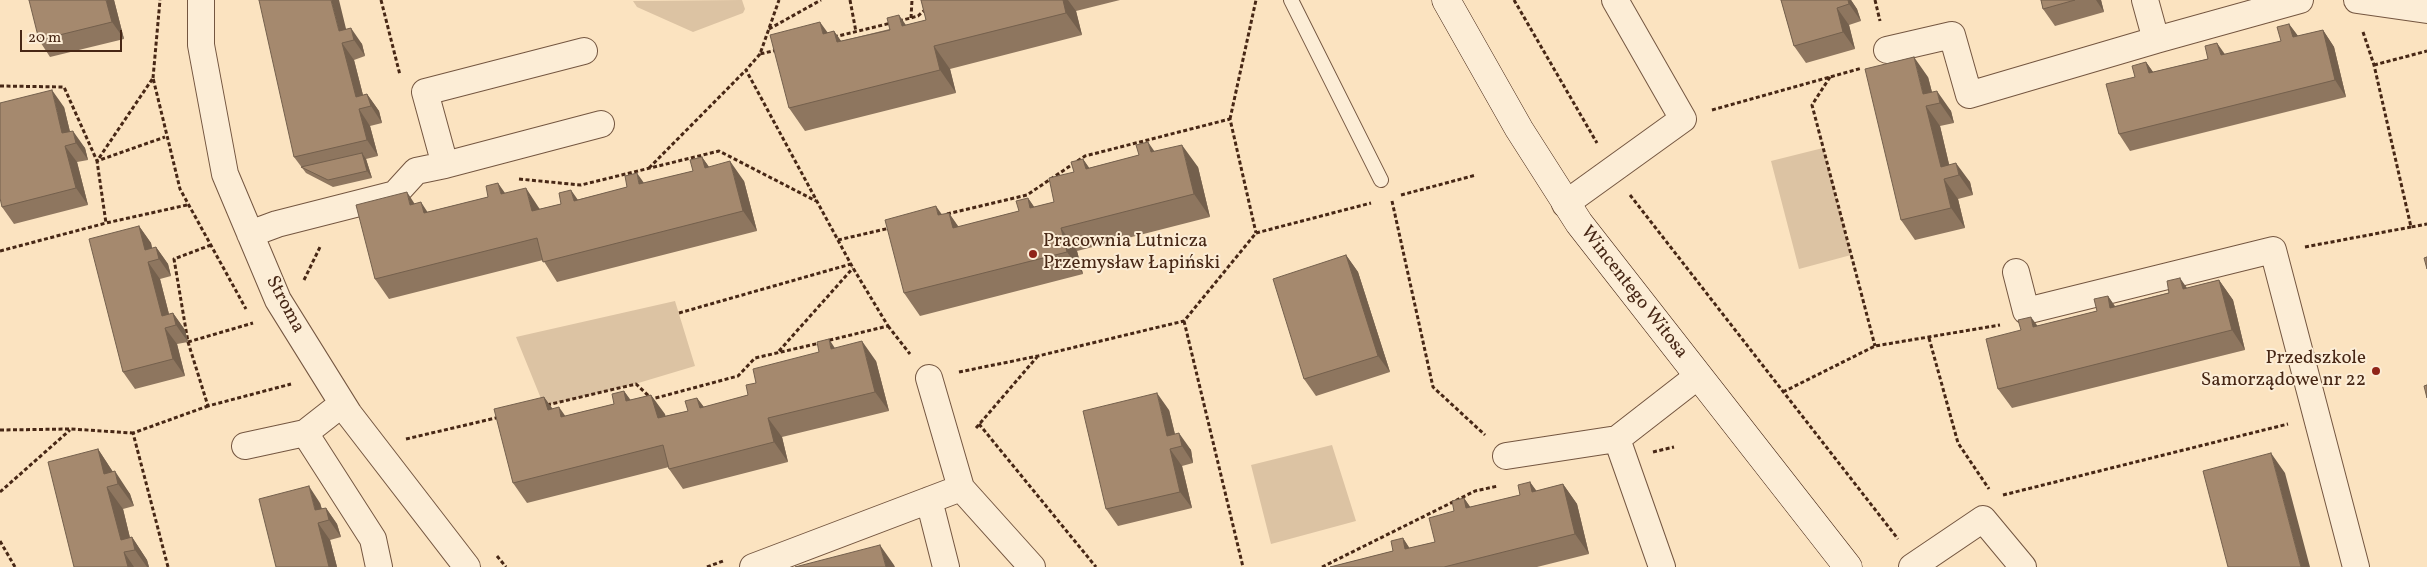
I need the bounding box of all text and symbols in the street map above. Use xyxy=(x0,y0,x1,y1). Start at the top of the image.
scale bar xyxy=(22,20,125,52)
text: 20 m xyxy=(28,28,61,49)
street label: Wincentego Witosa xyxy=(1574,222,1692,364)
place label: Pracownia Lutnicza Przemysław Łapiński xyxy=(1043,232,1220,276)
marker: Pracownia Lutnicza Przemysław Łapiński xyxy=(1027,248,1039,260)
street label: Stroma xyxy=(259,272,309,338)
place label: Przedszkole Samorządowe nr 22 xyxy=(2201,349,2366,393)
marker: Przedszkole Samorządowe nr 22 xyxy=(2370,365,2382,377)

